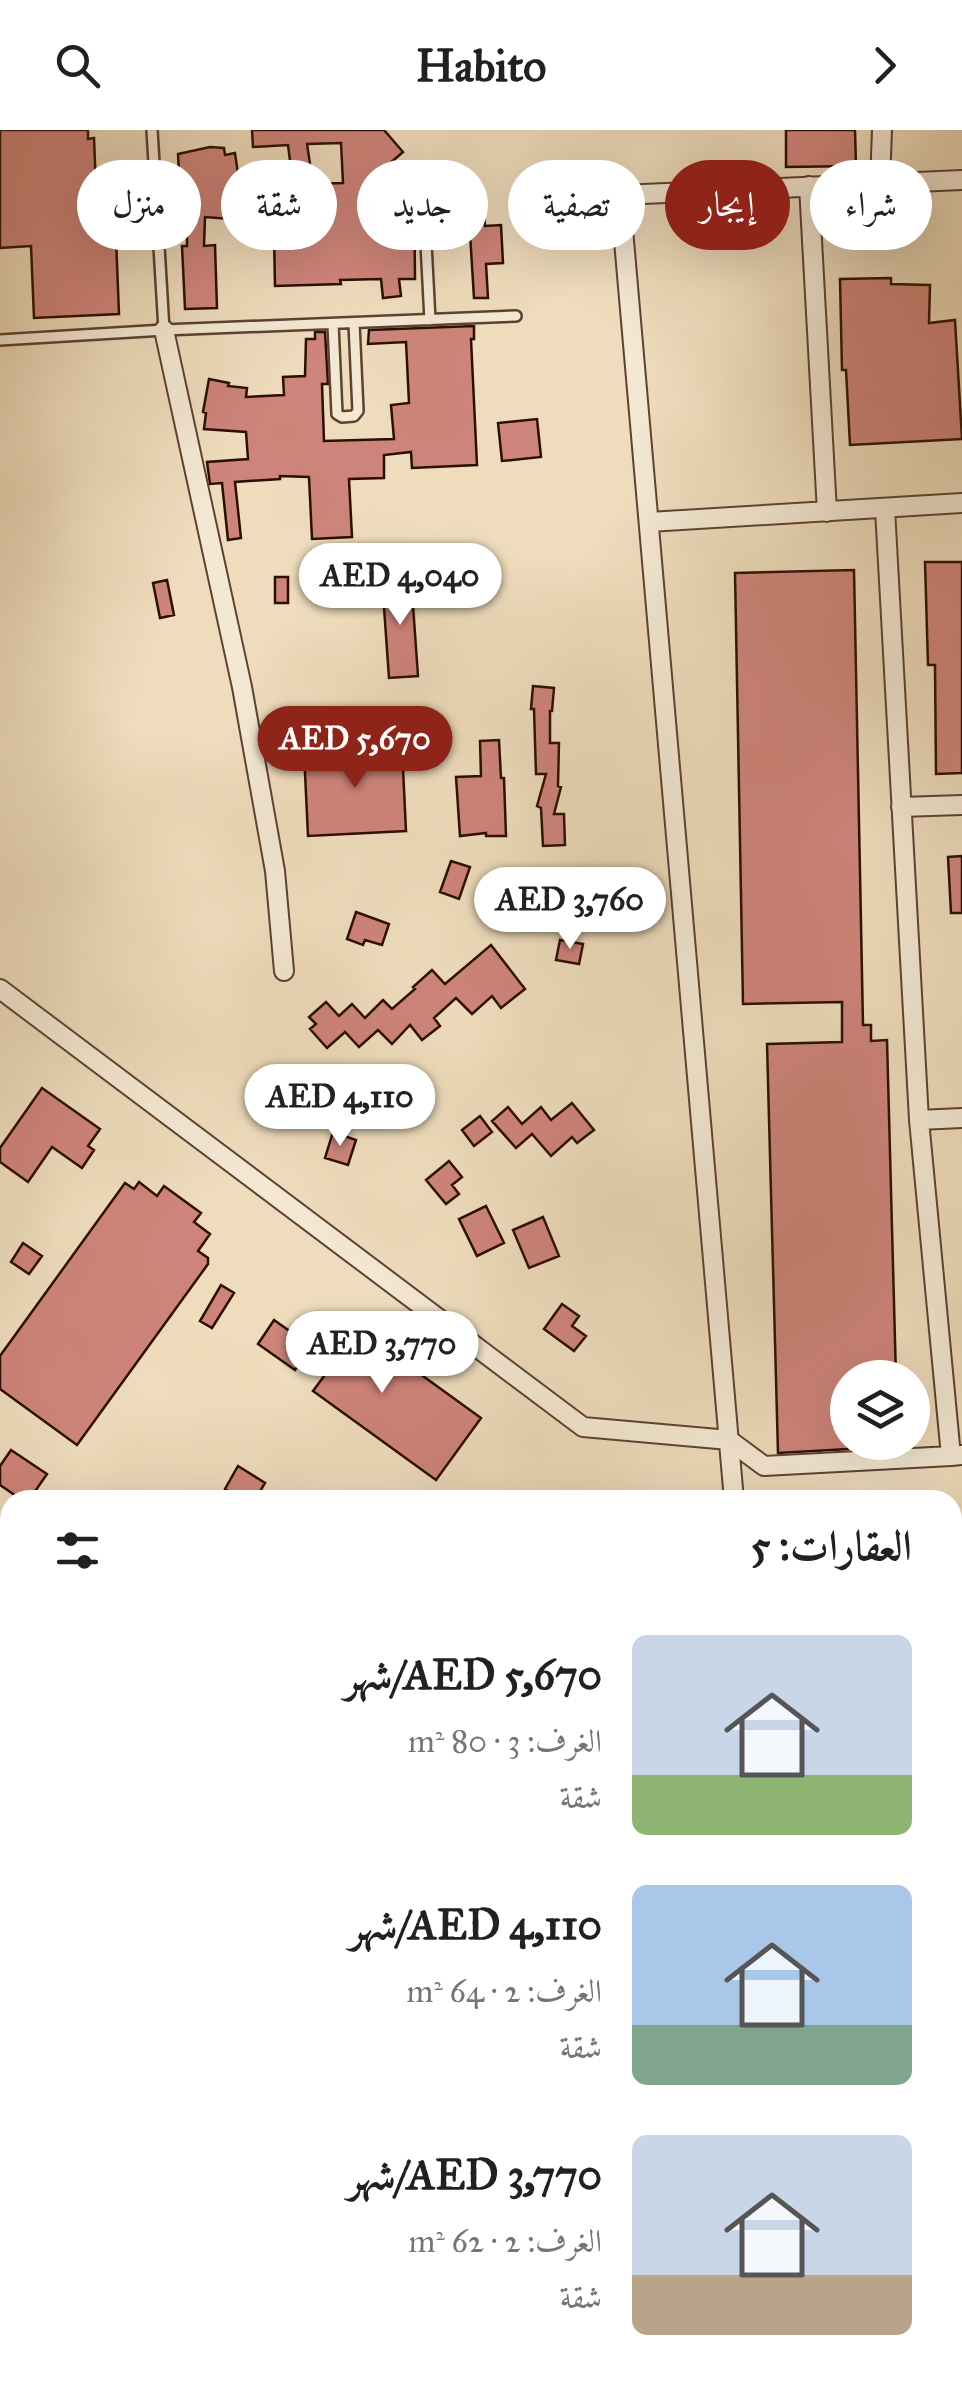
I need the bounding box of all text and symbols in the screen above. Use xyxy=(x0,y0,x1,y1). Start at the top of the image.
icon: search xyxy=(50,38,105,93)
text: Habito xyxy=(416,38,546,93)
icon: forward xyxy=(857,38,912,93)
chip: منزل xyxy=(77,160,201,250)
chip: شقة xyxy=(221,160,337,250)
chip: جديد xyxy=(357,160,488,250)
chip: تصفية xyxy=(508,160,645,250)
chip: إيجار xyxy=(665,160,790,250)
chip: شراء xyxy=(810,160,932,250)
pin: AED 4,040 xyxy=(286,543,514,628)
text: AED 4,040 xyxy=(321,556,479,595)
pin: AED 5,670 xyxy=(241,706,469,791)
text: AED 5,670 xyxy=(279,719,431,758)
pin: AED 3,760 xyxy=(456,867,684,952)
text: AED 3,760 xyxy=(496,880,644,919)
pin: AED 4,110 xyxy=(226,1064,454,1149)
text: AED 4,110 xyxy=(266,1077,414,1116)
pin: AED 3,770 xyxy=(268,1311,496,1396)
text: AED 3,770 xyxy=(308,1324,456,1363)
map controls xyxy=(830,1360,930,1460)
button: layers xyxy=(830,1360,930,1460)
text: العقارات: 5 xyxy=(751,1520,912,1572)
icon: filters xyxy=(50,1523,105,1578)
text: AED 5,670/شهر xyxy=(344,1649,602,1701)
icon: home xyxy=(712,1675,832,1795)
text: الغرف: 3 · 80 m² xyxy=(408,1722,602,1761)
text: شقة xyxy=(560,1778,602,1817)
text: AED 4,110/شهر xyxy=(349,1899,602,1951)
icon: home xyxy=(712,1925,832,2045)
text: الغرف: 2 · 64 m² xyxy=(406,1972,602,2011)
text: شقة xyxy=(560,2028,602,2067)
text: AED 3,770/شهر xyxy=(347,2149,602,2201)
icon: home xyxy=(712,2175,832,2295)
text: الغرف: 2 · 62 m² xyxy=(409,2222,602,2261)
text: شقة xyxy=(560,2278,602,2317)

